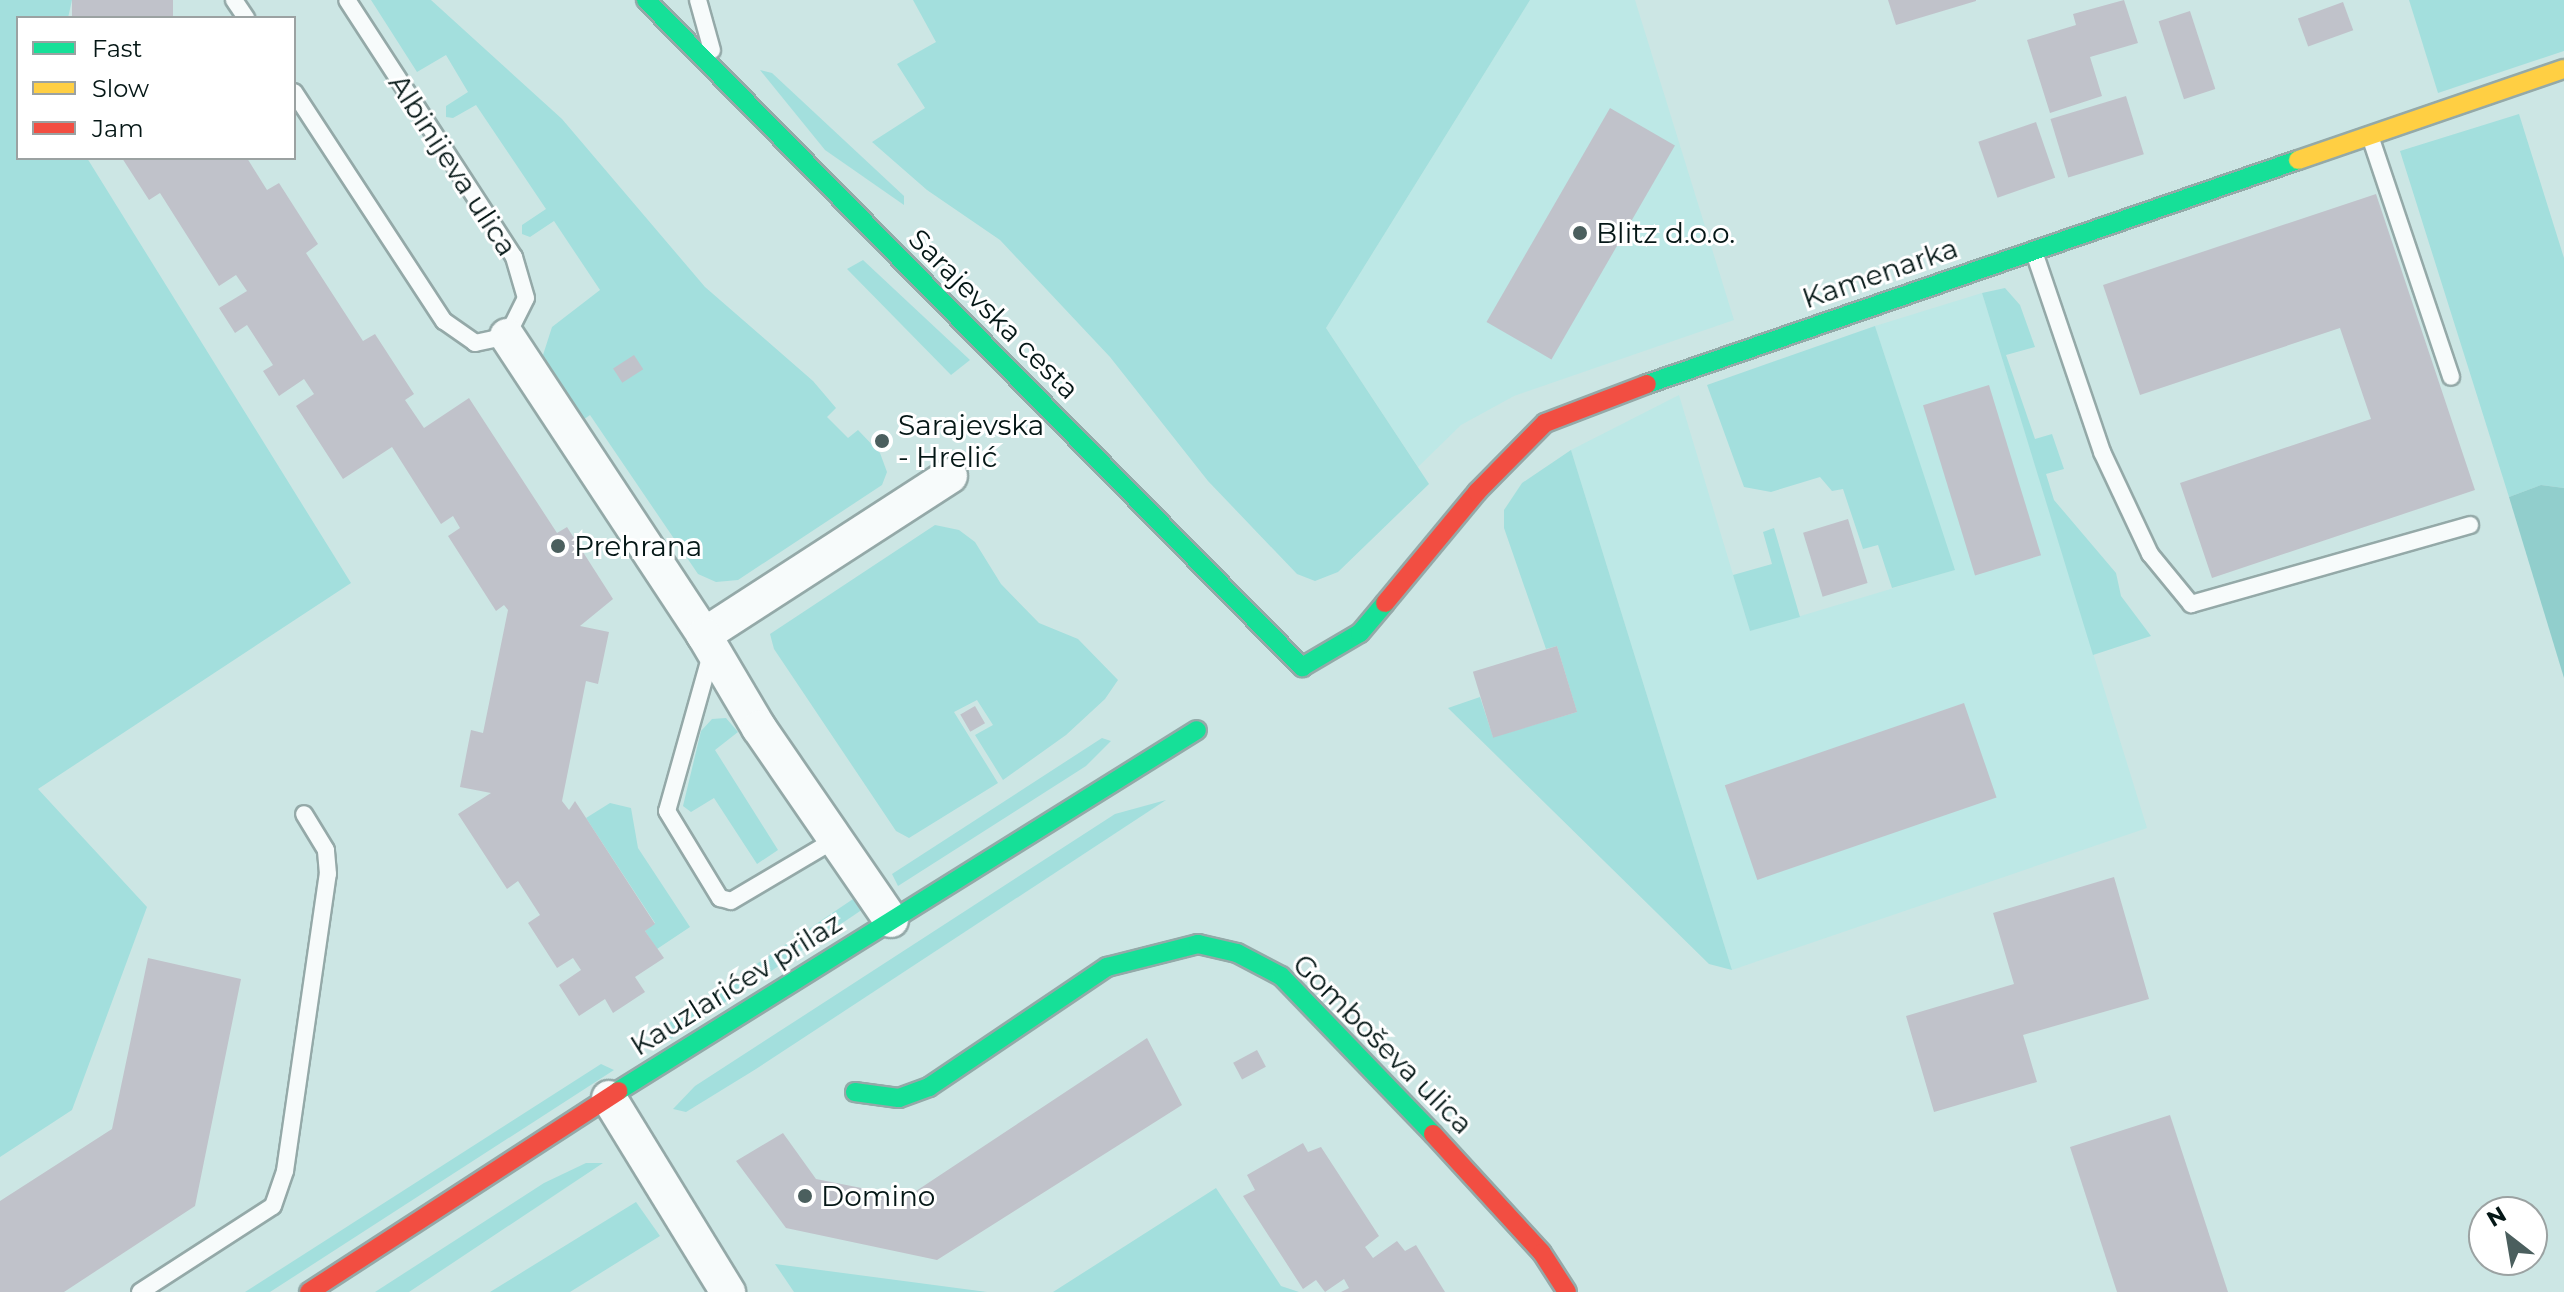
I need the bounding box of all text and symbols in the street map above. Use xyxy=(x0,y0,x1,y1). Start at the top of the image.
legend xyxy=(16,16,296,160)
text: Fast xyxy=(92,34,142,63)
street label: Albinijeva ulica xyxy=(382,68,524,262)
text: Slow xyxy=(92,74,149,103)
text: Jam xyxy=(92,114,144,143)
place label: Blitz d.o.o. xyxy=(1596,216,1735,250)
street label: Sarajevska cesta xyxy=(902,222,1086,406)
marker: Blitz d.o.o. xyxy=(1571,224,1589,242)
street label: Kamenarka xyxy=(1798,231,1962,315)
place label: Sarajevska - Hrelić xyxy=(898,408,1044,474)
marker: Sarajevska - Hrelić xyxy=(873,432,891,450)
place label: Prehrana xyxy=(574,529,702,563)
marker: Prehrana xyxy=(549,537,567,555)
street label: Kauzlarićev prilaz xyxy=(624,906,848,1062)
street label: Gomboševa ulica xyxy=(1286,947,1480,1141)
place label: Domino xyxy=(821,1179,935,1213)
marker: Domino xyxy=(796,1187,814,1205)
north arrow xyxy=(2468,1196,2548,1276)
text: N xyxy=(2482,1201,2511,1233)

